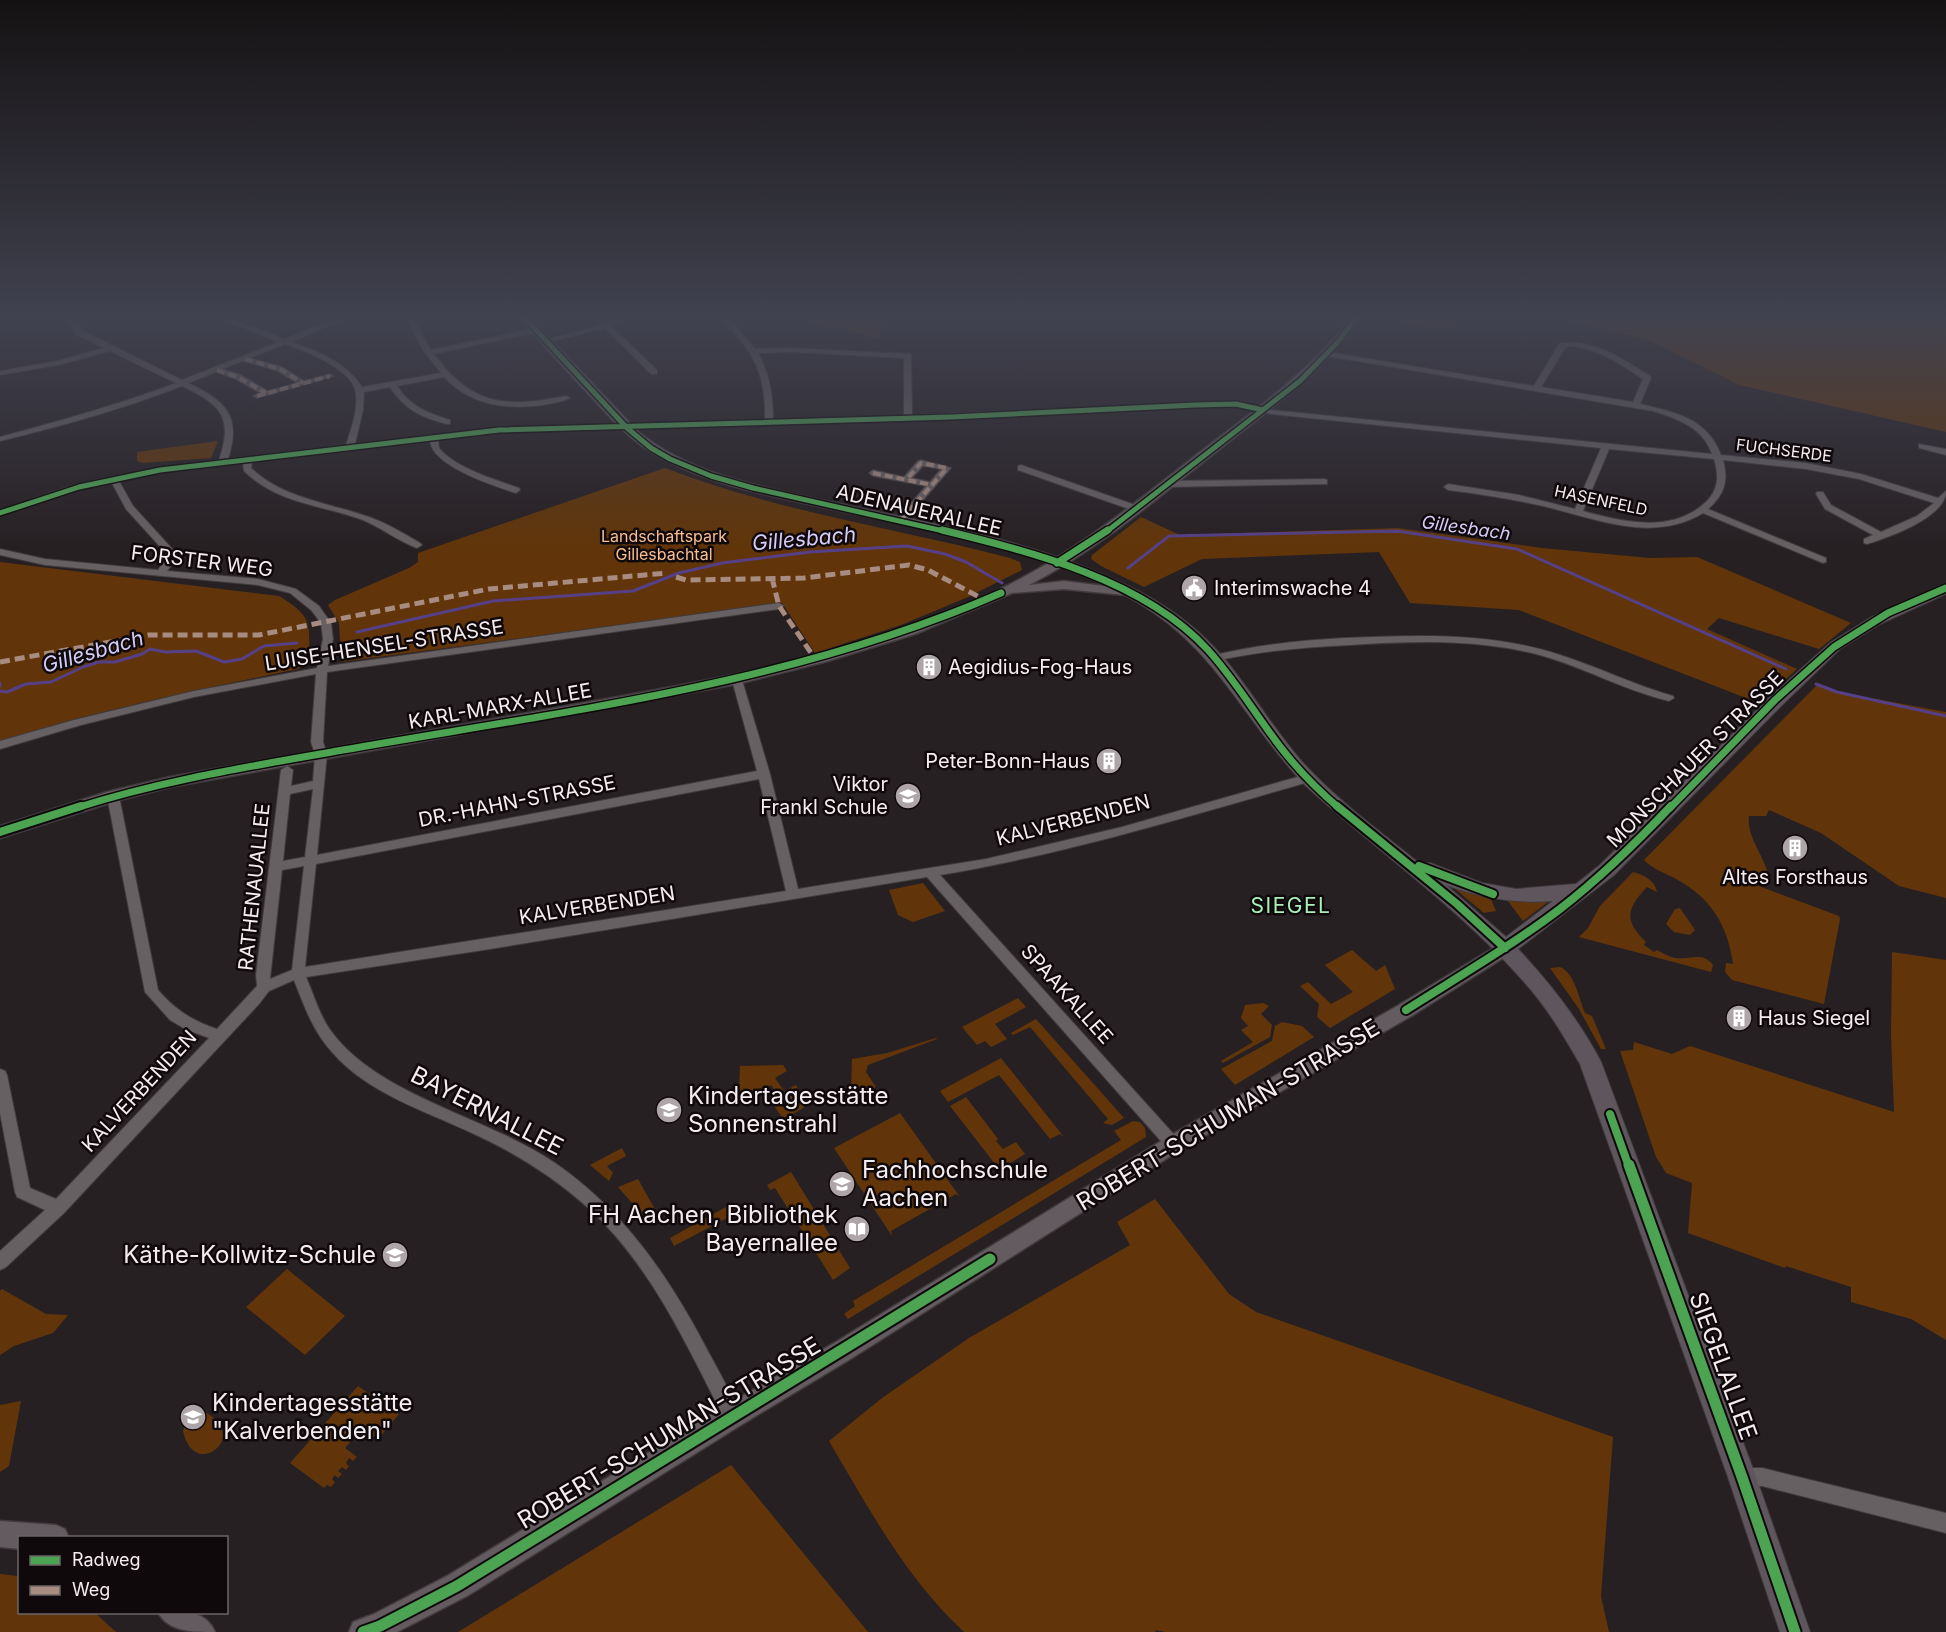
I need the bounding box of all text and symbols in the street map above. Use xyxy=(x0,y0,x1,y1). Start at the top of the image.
street label: FUCHSERDE xyxy=(1735,434,1833,466)
street label: ADENAUERALLEE xyxy=(834,479,1004,541)
street label: HASENFELD xyxy=(1553,480,1649,520)
water label: Gillesbach xyxy=(1420,511,1512,544)
water label: Gillesbach xyxy=(751,522,857,555)
park label: Landschaftspark Gillesbachtal xyxy=(601,526,727,564)
street label: FORSTER WEG xyxy=(130,540,274,582)
public building icon: Interimswache 4 xyxy=(1179,573,1209,603)
place label: Interimswache 4 xyxy=(1214,576,1371,600)
street label: LUISE-HENSEL-STRASSE xyxy=(263,614,505,676)
water label: Gillesbach xyxy=(39,625,146,678)
building icon: Aegidius-Fog-Haus xyxy=(914,652,944,682)
place label: Aegidius-Fog-Haus xyxy=(948,655,1132,679)
street label: MONSCHAUER STRASSE xyxy=(1602,666,1788,852)
street label: KARL-MARX-ALLEE xyxy=(407,678,593,734)
building icon: Peter-Bonn-Haus xyxy=(1094,746,1124,776)
place label: Peter-Bonn-Haus xyxy=(925,749,1090,773)
street label: DR.-HAHN-STRASSE xyxy=(416,770,618,832)
place label: Viktor Frankl Schule xyxy=(760,772,888,819)
school or university icon: Viktor Frankl Schule xyxy=(893,781,923,811)
street label: KALVERBENDEN xyxy=(994,789,1152,851)
street label: RATHENAUALLEE xyxy=(233,802,275,972)
building icon: Altes Forsthaus xyxy=(1780,833,1810,863)
place label: Altes Forsthaus xyxy=(1722,865,1868,889)
street label: KALVERBENDEN xyxy=(517,881,677,929)
district label: SIEGEL xyxy=(1251,893,1331,918)
street label: SPAAKALLEE xyxy=(1016,939,1118,1049)
building icon: Haus Siegel xyxy=(1724,1003,1754,1033)
place label: Haus Siegel xyxy=(1758,1006,1870,1030)
street label: ROBERT-SCHUMAN-STRASSE xyxy=(1071,1012,1384,1217)
street label: KALVERBENDEN xyxy=(76,1025,202,1157)
street label: BAYERNALLEE xyxy=(406,1060,568,1161)
place label: Kindertagesstätte Sonnenstrahl xyxy=(688,1081,888,1138)
school or university icon: Kindertagesstätte Sonnenstrahl xyxy=(654,1095,684,1125)
place label: Fachhochschule Aachen xyxy=(862,1155,1048,1212)
school or university icon: Fachhochschule Aachen xyxy=(827,1169,857,1199)
place label: FH Aachen, Bibliothek Bayernallee xyxy=(588,1200,838,1257)
library icon: FH Aachen, Bibliothek Bayernallee xyxy=(842,1214,872,1244)
place label: Käthe-Kollwitz-Schule xyxy=(123,1240,376,1269)
school or university icon: Käthe-Kollwitz-Schule xyxy=(380,1240,410,1270)
street label: SIEGELALLEE xyxy=(1683,1288,1764,1443)
street label: ROBERT-SCHUMAN-STRASSE xyxy=(512,1330,825,1535)
place label: Kindertagesstätte "Kalverbenden" xyxy=(212,1388,412,1445)
school or university icon: Kindertagesstätte "Kalverbenden" xyxy=(178,1402,208,1432)
legend xyxy=(18,1536,228,1614)
text: Radweg xyxy=(72,1549,141,1570)
text: Weg xyxy=(72,1579,110,1600)

